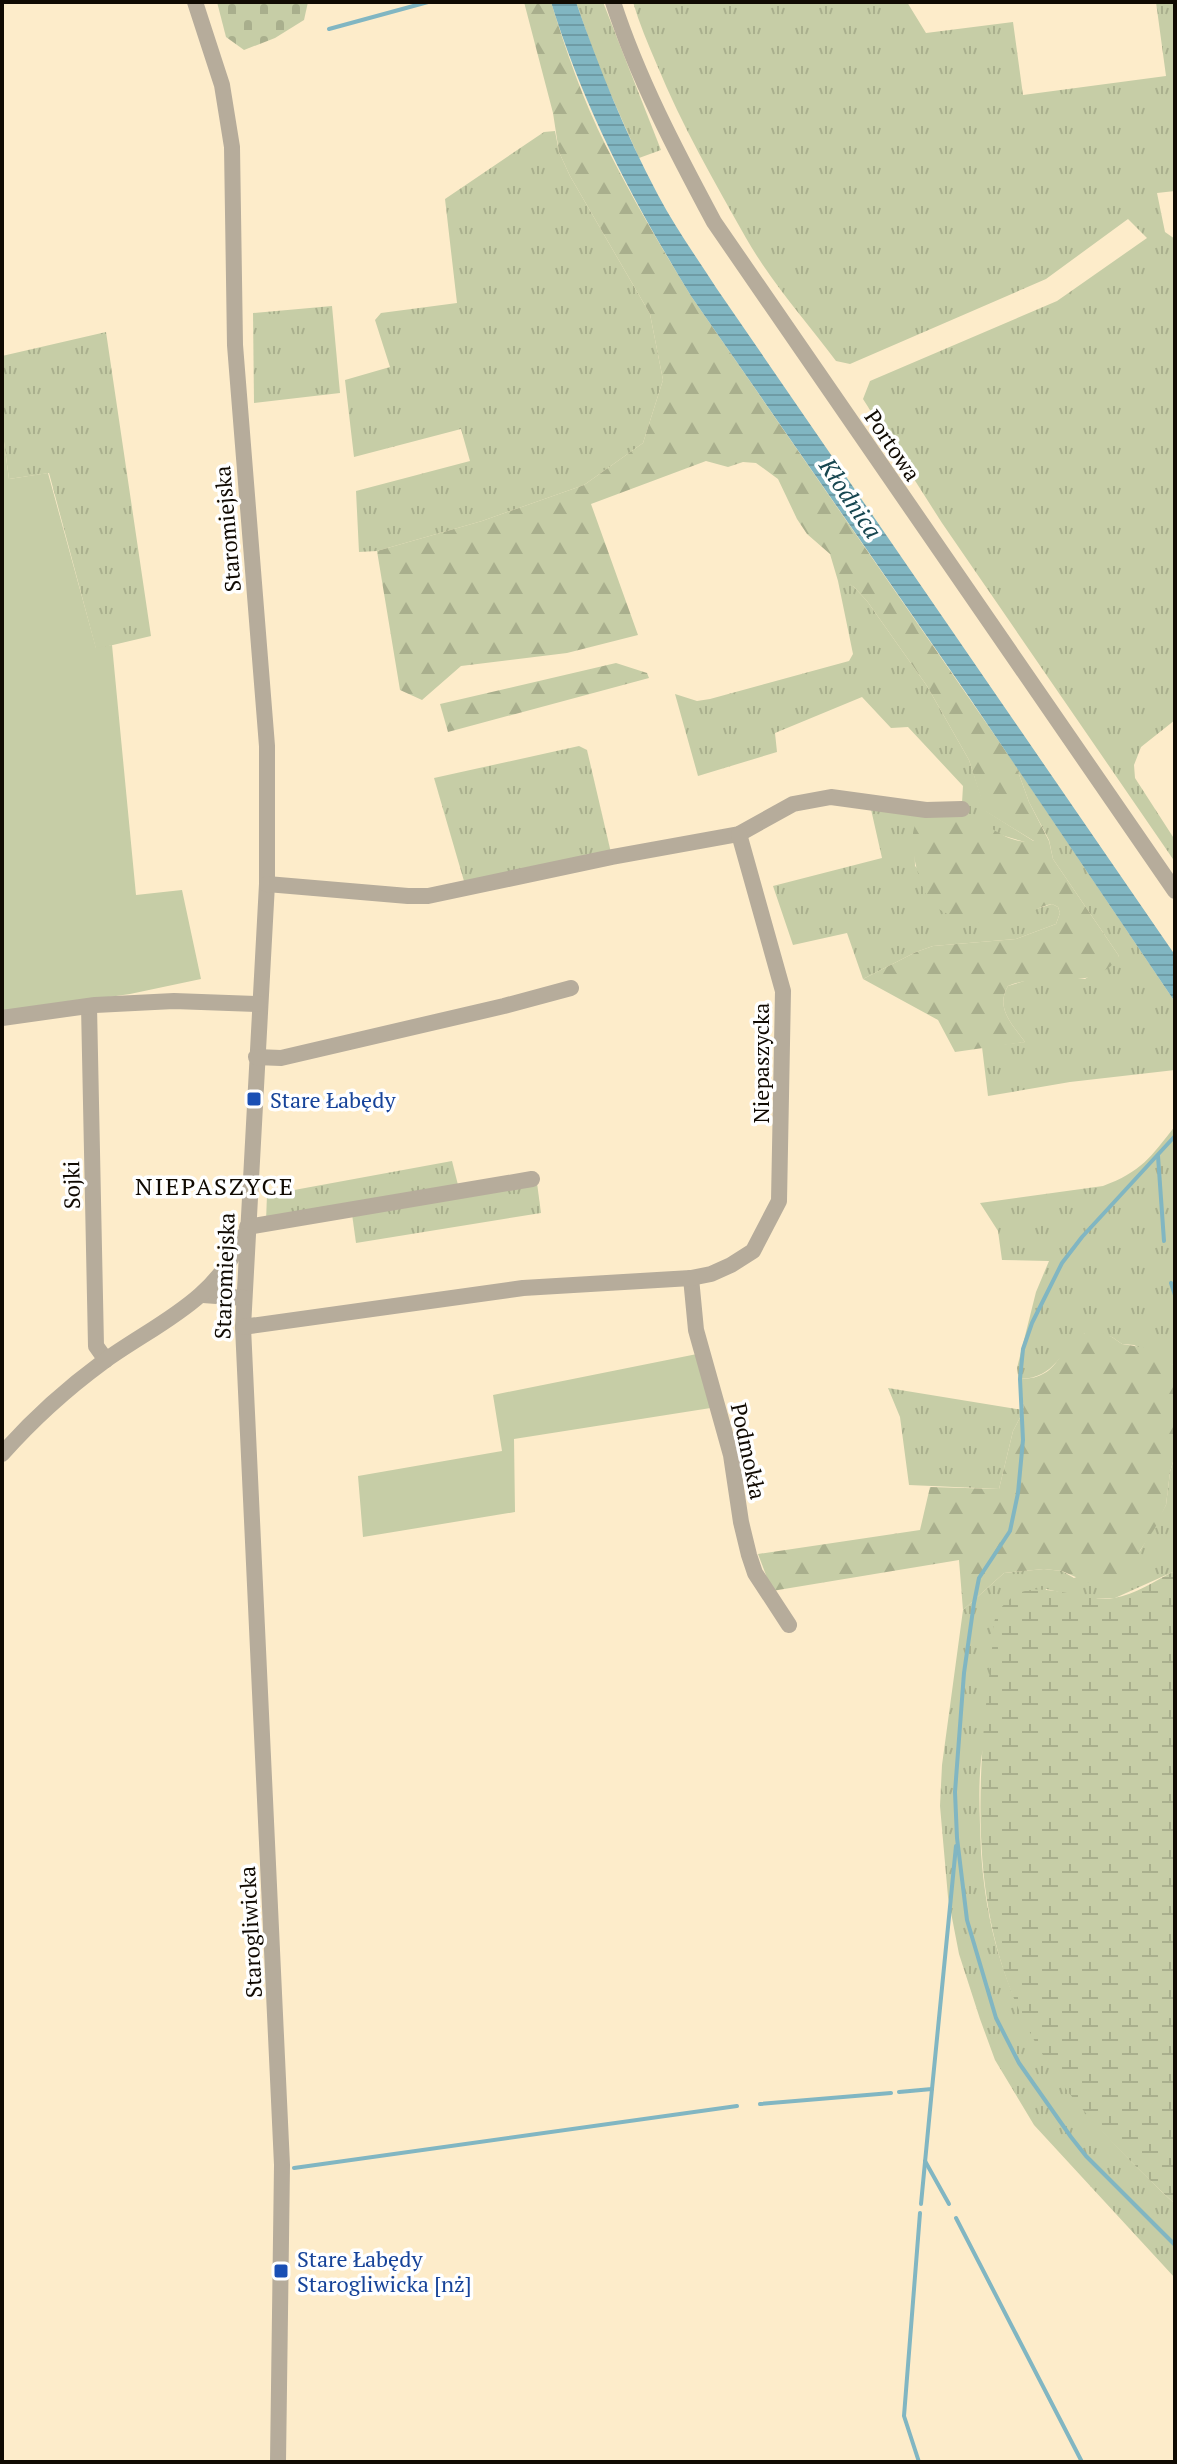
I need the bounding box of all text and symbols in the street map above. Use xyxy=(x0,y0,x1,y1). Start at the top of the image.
street label: Portowa xyxy=(859,404,927,486)
water label: Kłodnica xyxy=(812,451,890,544)
street label: Staromiejska xyxy=(207,465,247,593)
street label: Niepaszycka xyxy=(746,1003,775,1123)
place label: Stare Łabędy xyxy=(270,1085,396,1114)
marker: Stare Łabędy xyxy=(245,1090,263,1108)
street label: Sojki xyxy=(56,1161,86,1209)
district label: NIEPASZYCE xyxy=(135,1170,295,1202)
street label: Staromiejska xyxy=(207,1212,241,1340)
street label: Podmokła xyxy=(725,1400,773,1502)
street label: Starogliwicka xyxy=(232,1865,268,1999)
place label: Stare Łabędy Starogliwicka [nż] xyxy=(297,2244,472,2298)
marker: Stare Łabędy Starogliwicka [nż] xyxy=(272,2262,290,2280)

